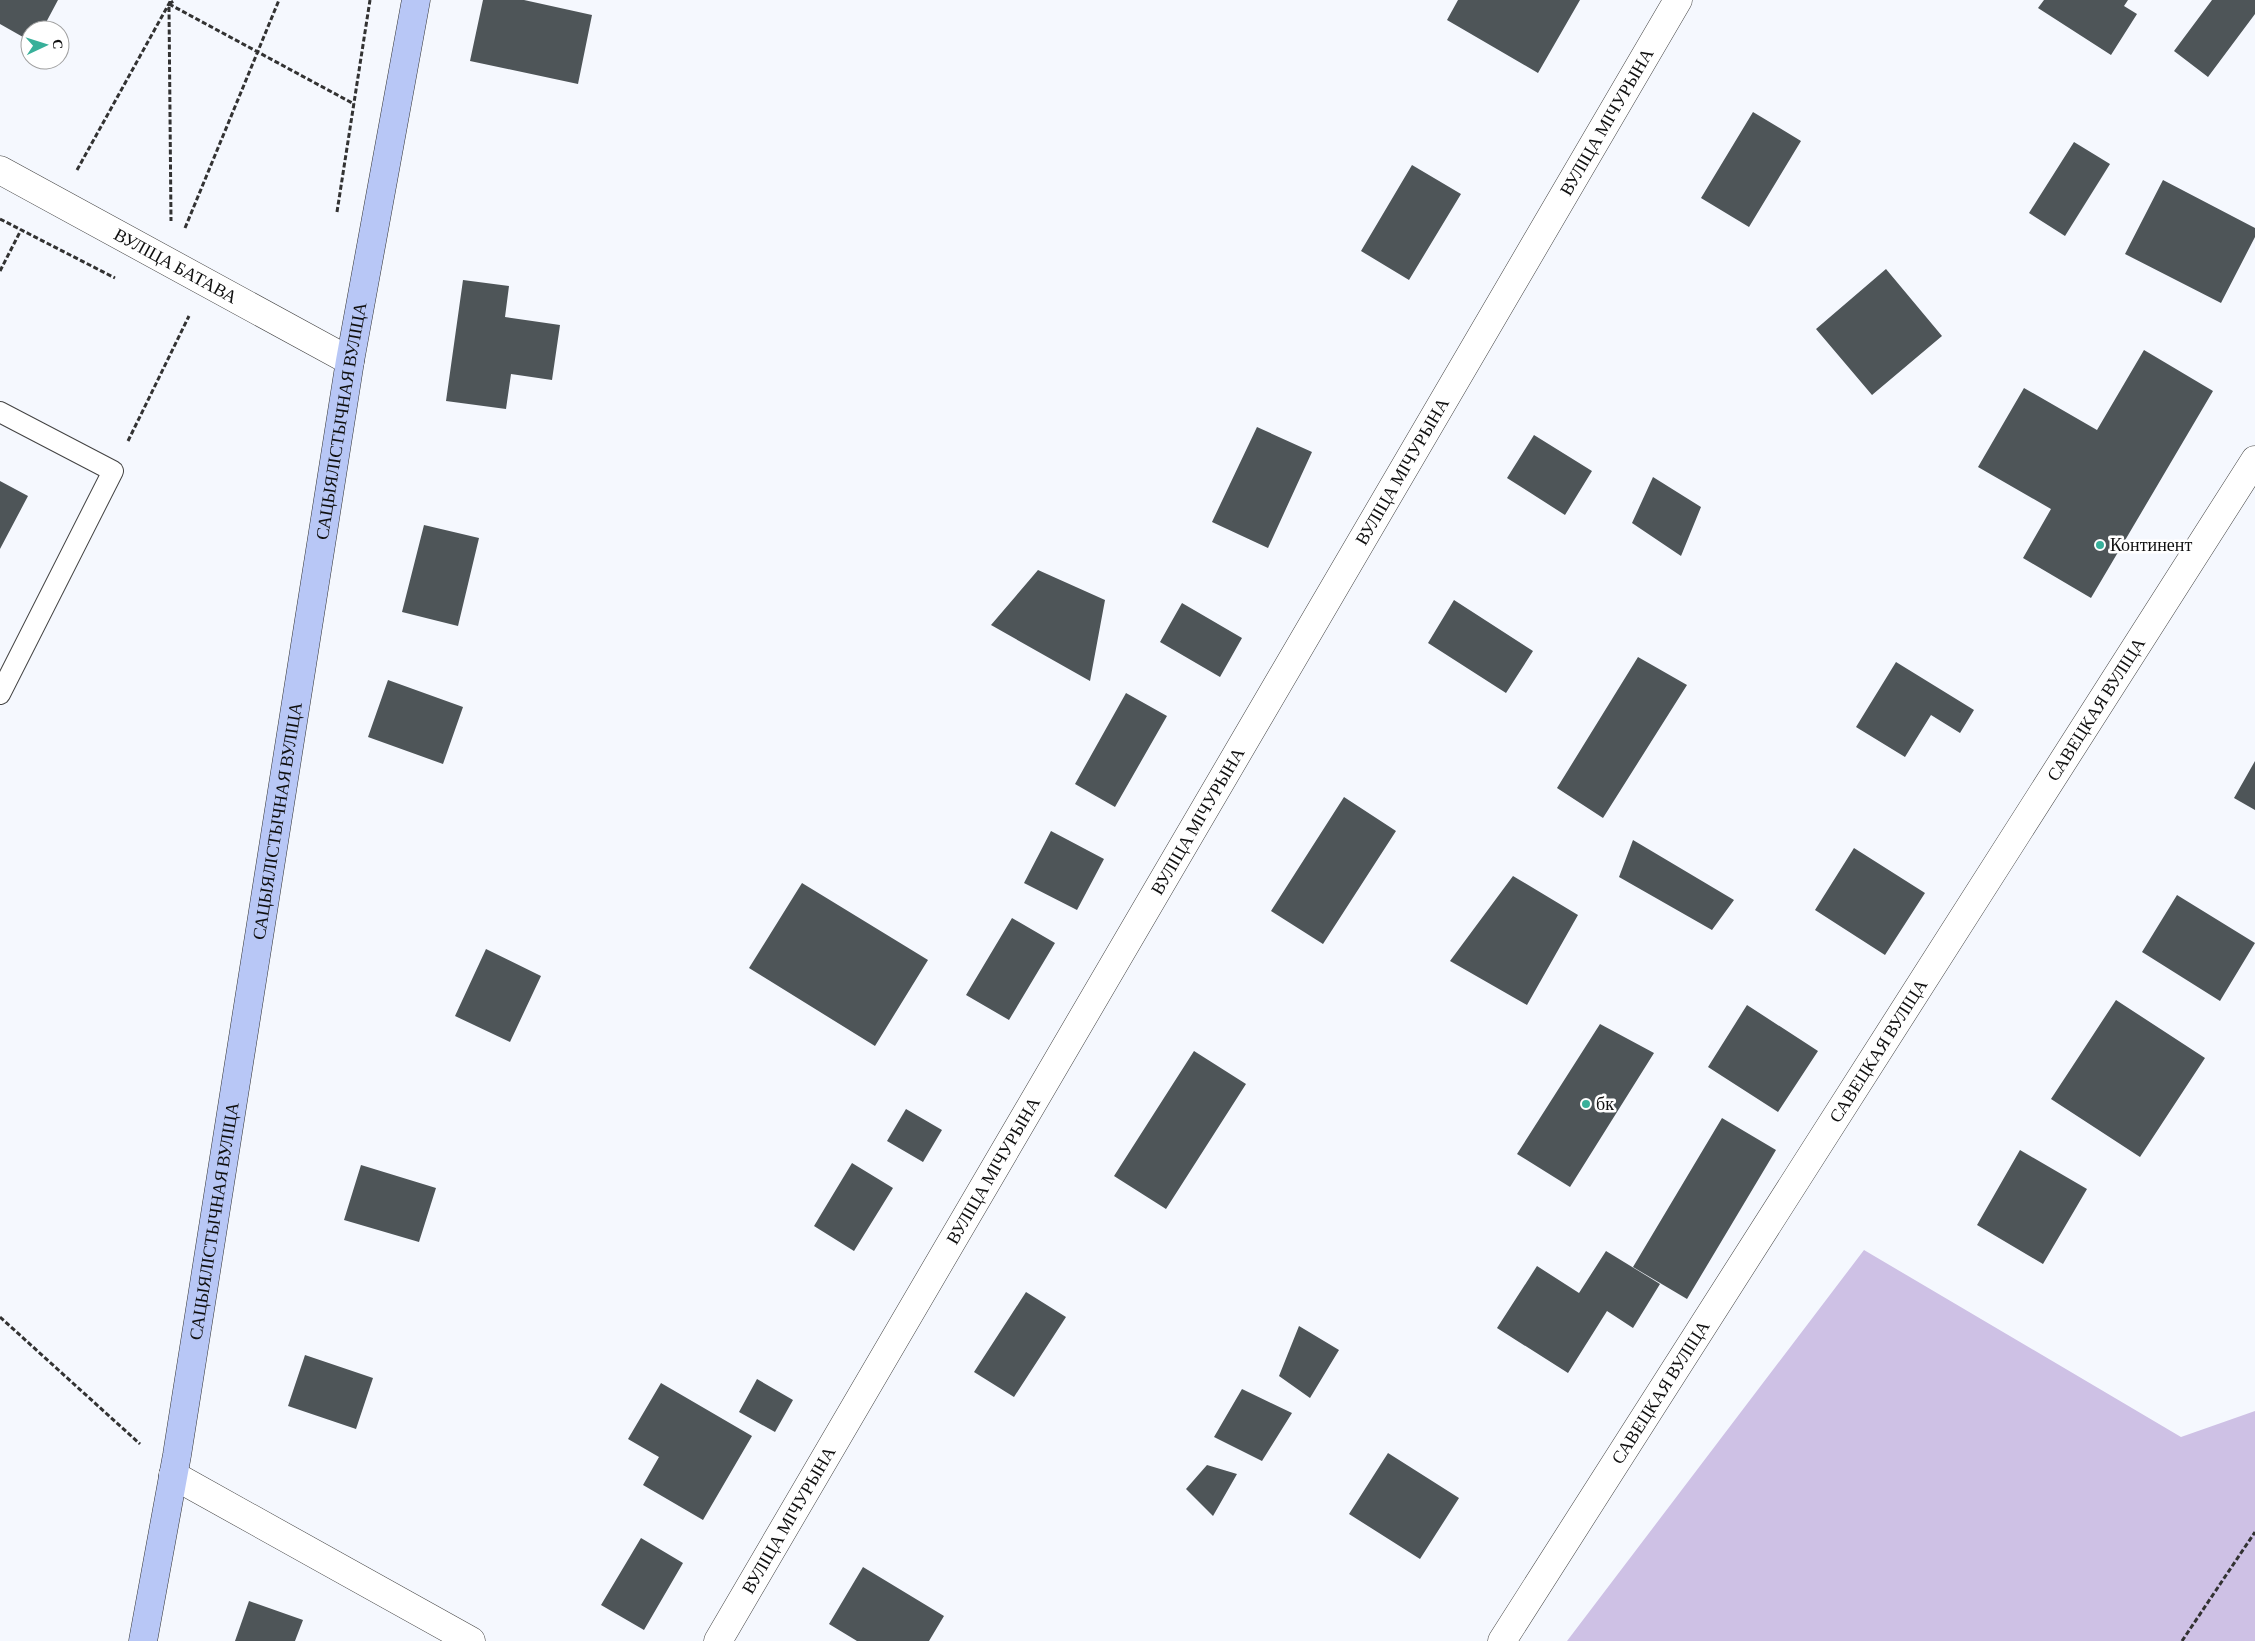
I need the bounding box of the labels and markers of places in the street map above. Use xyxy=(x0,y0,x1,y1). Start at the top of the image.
place label: Континент xyxy=(2110,535,2192,555)
marker: Континент xyxy=(2094,539,2106,551)
place label: бк xyxy=(1596,1094,1614,1114)
marker: бк xyxy=(1580,1098,1592,1110)

